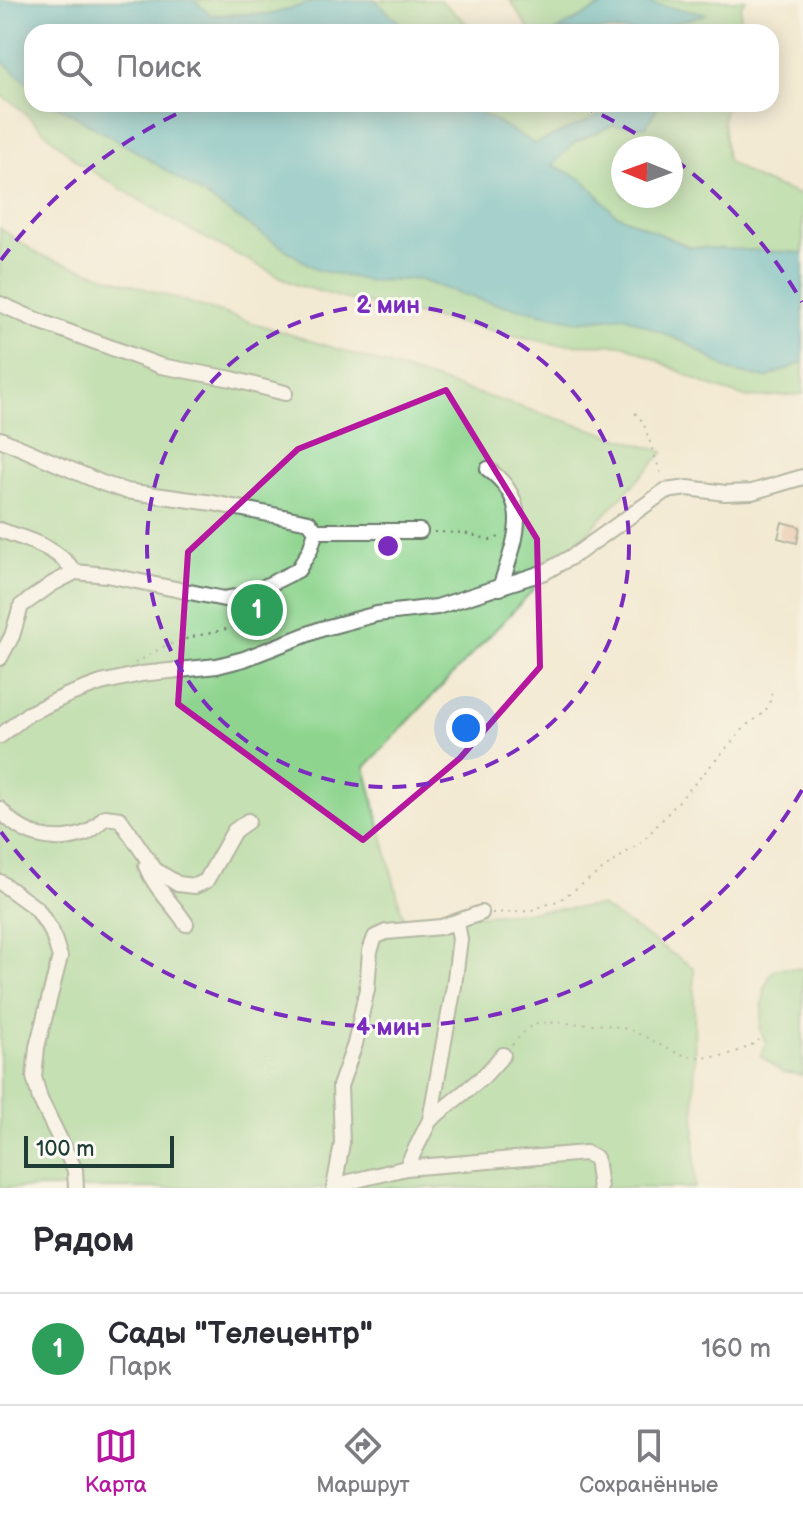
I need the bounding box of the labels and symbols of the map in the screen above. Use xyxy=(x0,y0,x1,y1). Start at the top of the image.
north arrow xyxy=(611,136,683,208)
text: 2 мин xyxy=(356,291,420,320)
centre of rings xyxy=(374,532,402,560)
pin: 1 xyxy=(231,580,283,640)
your location xyxy=(446,708,486,748)
text: 4 мин xyxy=(356,1013,420,1042)
scale bar xyxy=(24,1132,174,1168)

